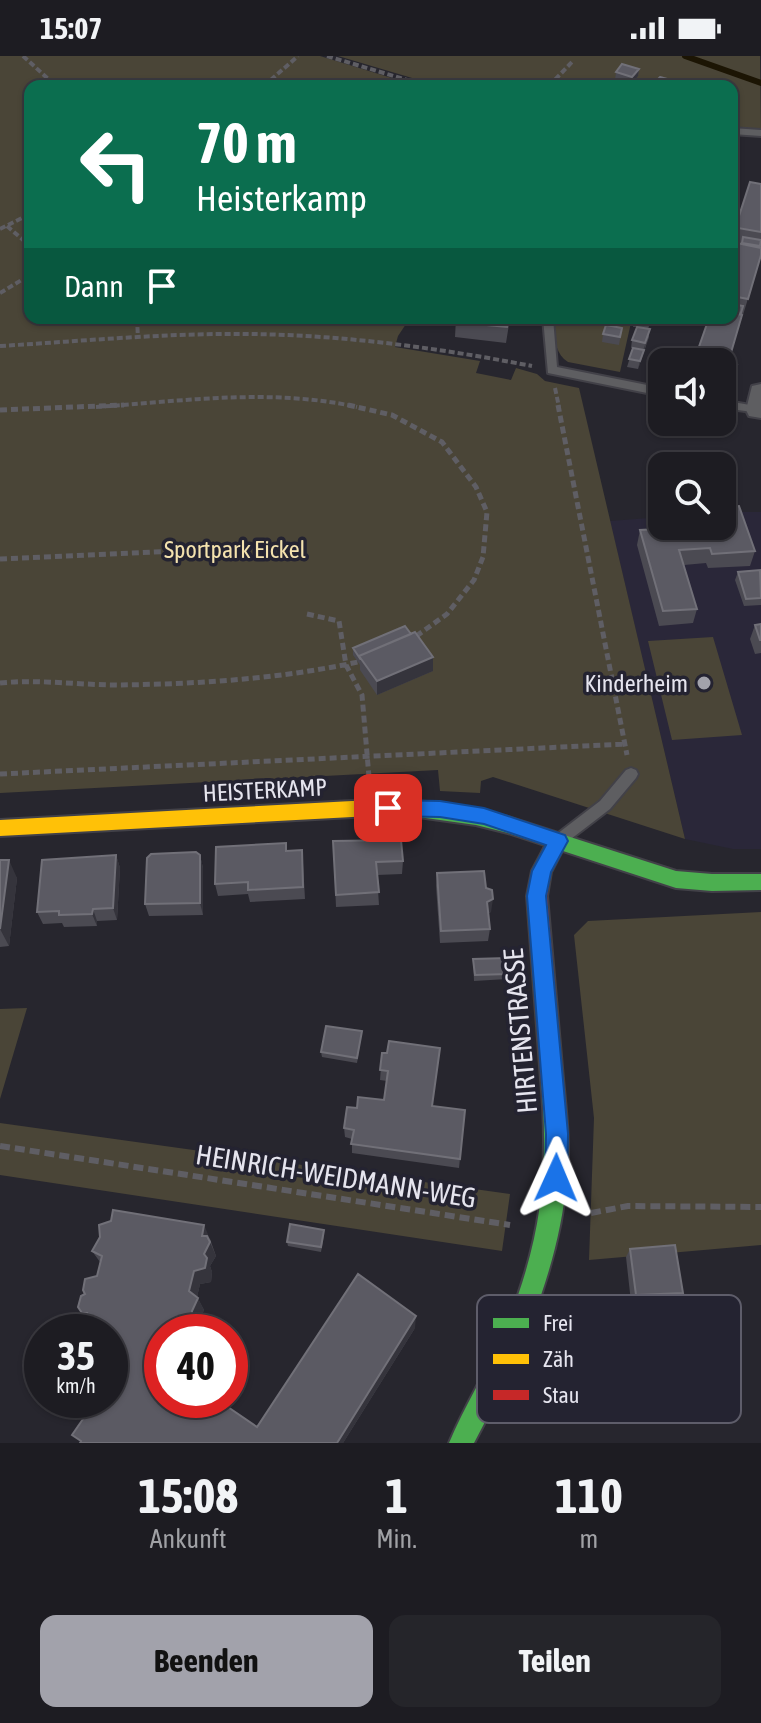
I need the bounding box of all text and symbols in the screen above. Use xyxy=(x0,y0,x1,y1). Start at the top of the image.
text: 15:07 xyxy=(40,11,102,45)
text: 70 m xyxy=(196,111,297,175)
icon: left xyxy=(64,112,168,216)
text: Heisterkamp xyxy=(196,177,367,219)
icon: arrive xyxy=(140,264,184,308)
text: Dann xyxy=(64,269,124,303)
map controls xyxy=(648,348,736,540)
button: sound xyxy=(648,348,736,436)
button: search xyxy=(648,452,736,540)
park label: Sportpark Eickel xyxy=(164,536,307,563)
place label: Kinderheim xyxy=(584,670,688,697)
marker: Kinderheim xyxy=(695,674,713,692)
street label: HEISTERKAMP xyxy=(202,773,328,807)
pin xyxy=(354,774,422,842)
icon: arrive xyxy=(366,786,410,830)
street label: HIRTENSTRASSE xyxy=(497,947,543,1115)
position arrow xyxy=(514,1136,598,1220)
street label: HEINRICH-WEIDMANN-WEG xyxy=(193,1138,479,1214)
legend xyxy=(477,1295,741,1423)
text: Frei xyxy=(543,1310,573,1336)
speed limit sign: 40 xyxy=(144,1314,248,1418)
text: 35 xyxy=(57,1333,95,1378)
text: Zäh xyxy=(543,1346,574,1372)
text: km/h xyxy=(56,1374,96,1397)
text: Stau xyxy=(543,1382,579,1408)
text: 15:08 xyxy=(138,1468,238,1523)
text: 1 xyxy=(385,1468,408,1523)
text: 110 xyxy=(555,1468,623,1523)
text: Ankunft xyxy=(150,1524,226,1554)
text: Min. xyxy=(376,1524,417,1554)
text: m xyxy=(580,1524,598,1554)
button: Beenden xyxy=(40,1615,373,1707)
button: Teilen xyxy=(389,1615,721,1707)

